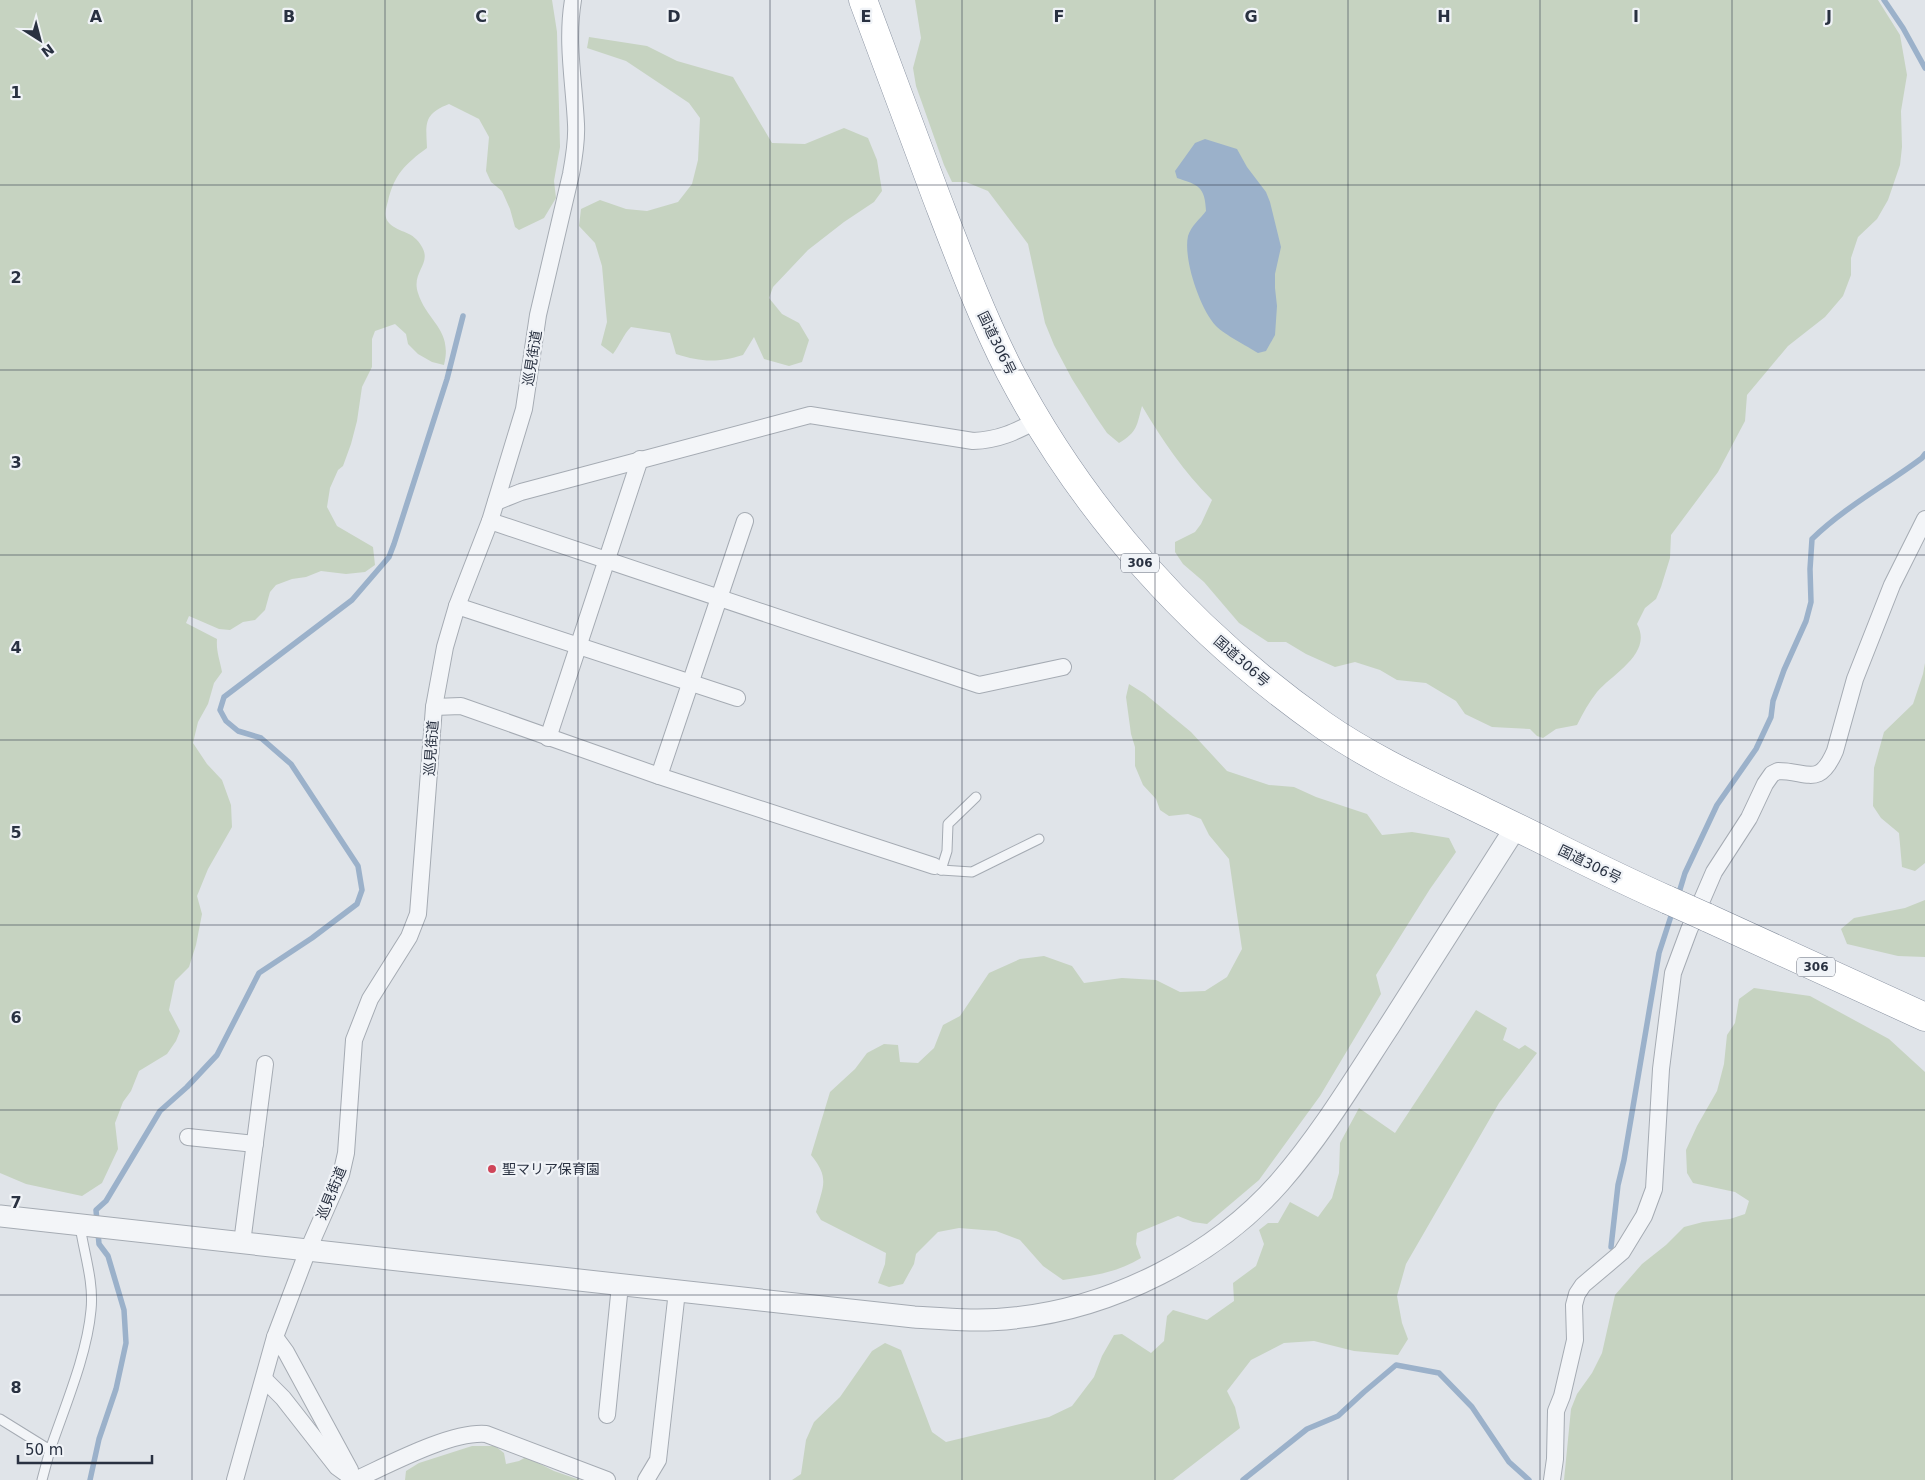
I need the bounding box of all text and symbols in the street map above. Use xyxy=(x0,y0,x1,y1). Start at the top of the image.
text: A xyxy=(90,7,103,26)
text: B xyxy=(283,7,295,26)
text: C xyxy=(475,7,487,26)
text: D xyxy=(667,7,681,26)
text: E xyxy=(861,7,871,26)
text: F xyxy=(1054,7,1064,26)
text: G xyxy=(1244,7,1258,26)
text: H xyxy=(1437,7,1451,26)
text: I xyxy=(1633,7,1639,26)
text: J xyxy=(1825,7,1832,26)
north arrow xyxy=(15,15,65,65)
text: N xyxy=(38,41,57,60)
text: 1 xyxy=(10,83,22,102)
text: 2 xyxy=(10,268,22,287)
street label: 国道306号 xyxy=(975,309,1019,377)
street label: 巡見街道 xyxy=(520,329,544,387)
text: 3 xyxy=(10,453,22,472)
road number: 306 xyxy=(1121,554,1159,572)
street label: 国道306号 xyxy=(1211,632,1273,690)
text: 4 xyxy=(10,638,22,657)
street label: 巡見街道 xyxy=(421,720,441,776)
text: 5 xyxy=(10,823,22,842)
street label: 国道306号 xyxy=(1556,842,1624,886)
road number: 306 xyxy=(1797,958,1835,976)
text: 6 xyxy=(10,1008,22,1027)
place label: 聖マリア保育園 xyxy=(502,1161,600,1177)
marker: 聖マリア保育園 xyxy=(486,1163,498,1175)
street label: 巡見街道 xyxy=(313,1164,349,1222)
text: 7 xyxy=(10,1193,22,1212)
text: 8 xyxy=(10,1378,22,1397)
scale bar xyxy=(18,1432,151,1464)
text: 50 m xyxy=(25,1441,63,1459)

